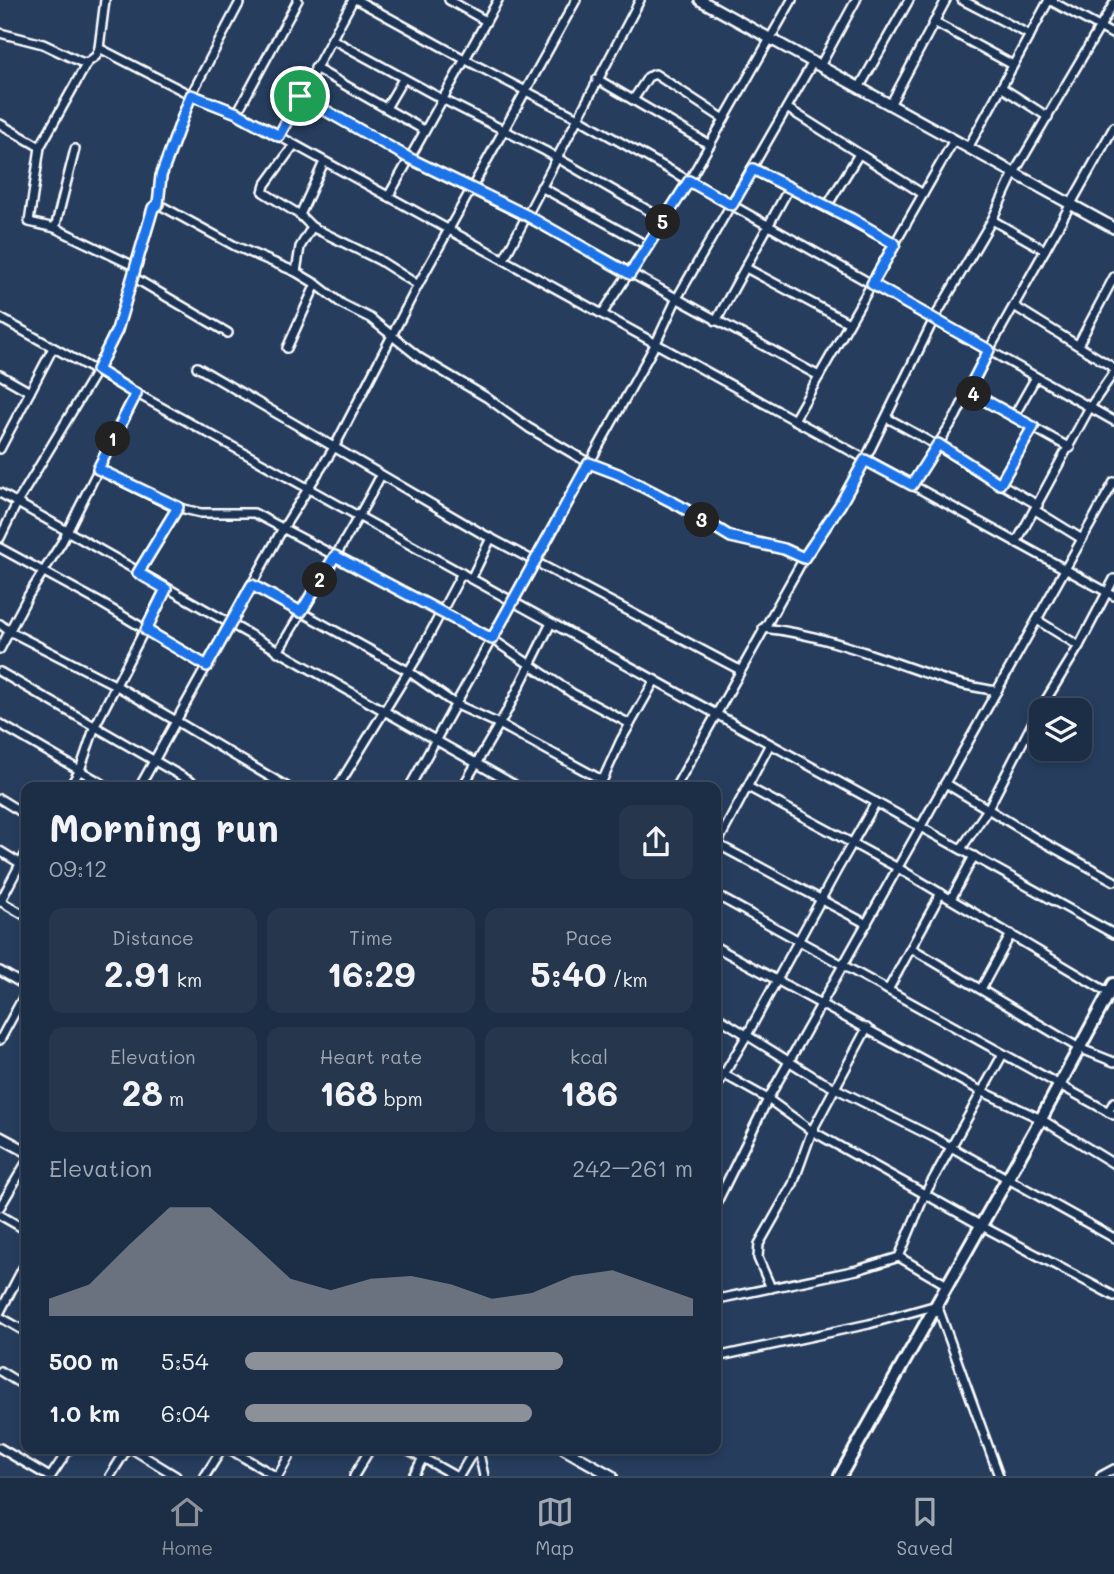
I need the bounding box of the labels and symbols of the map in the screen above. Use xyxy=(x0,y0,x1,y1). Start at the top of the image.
pin xyxy=(270,66,330,126)
pin: 5 xyxy=(646,204,680,240)
pin: 4 xyxy=(956,376,992,412)
pin: 1 xyxy=(96,422,130,457)
pin: 3 xyxy=(684,503,720,538)
pin: 2 xyxy=(302,562,338,598)

